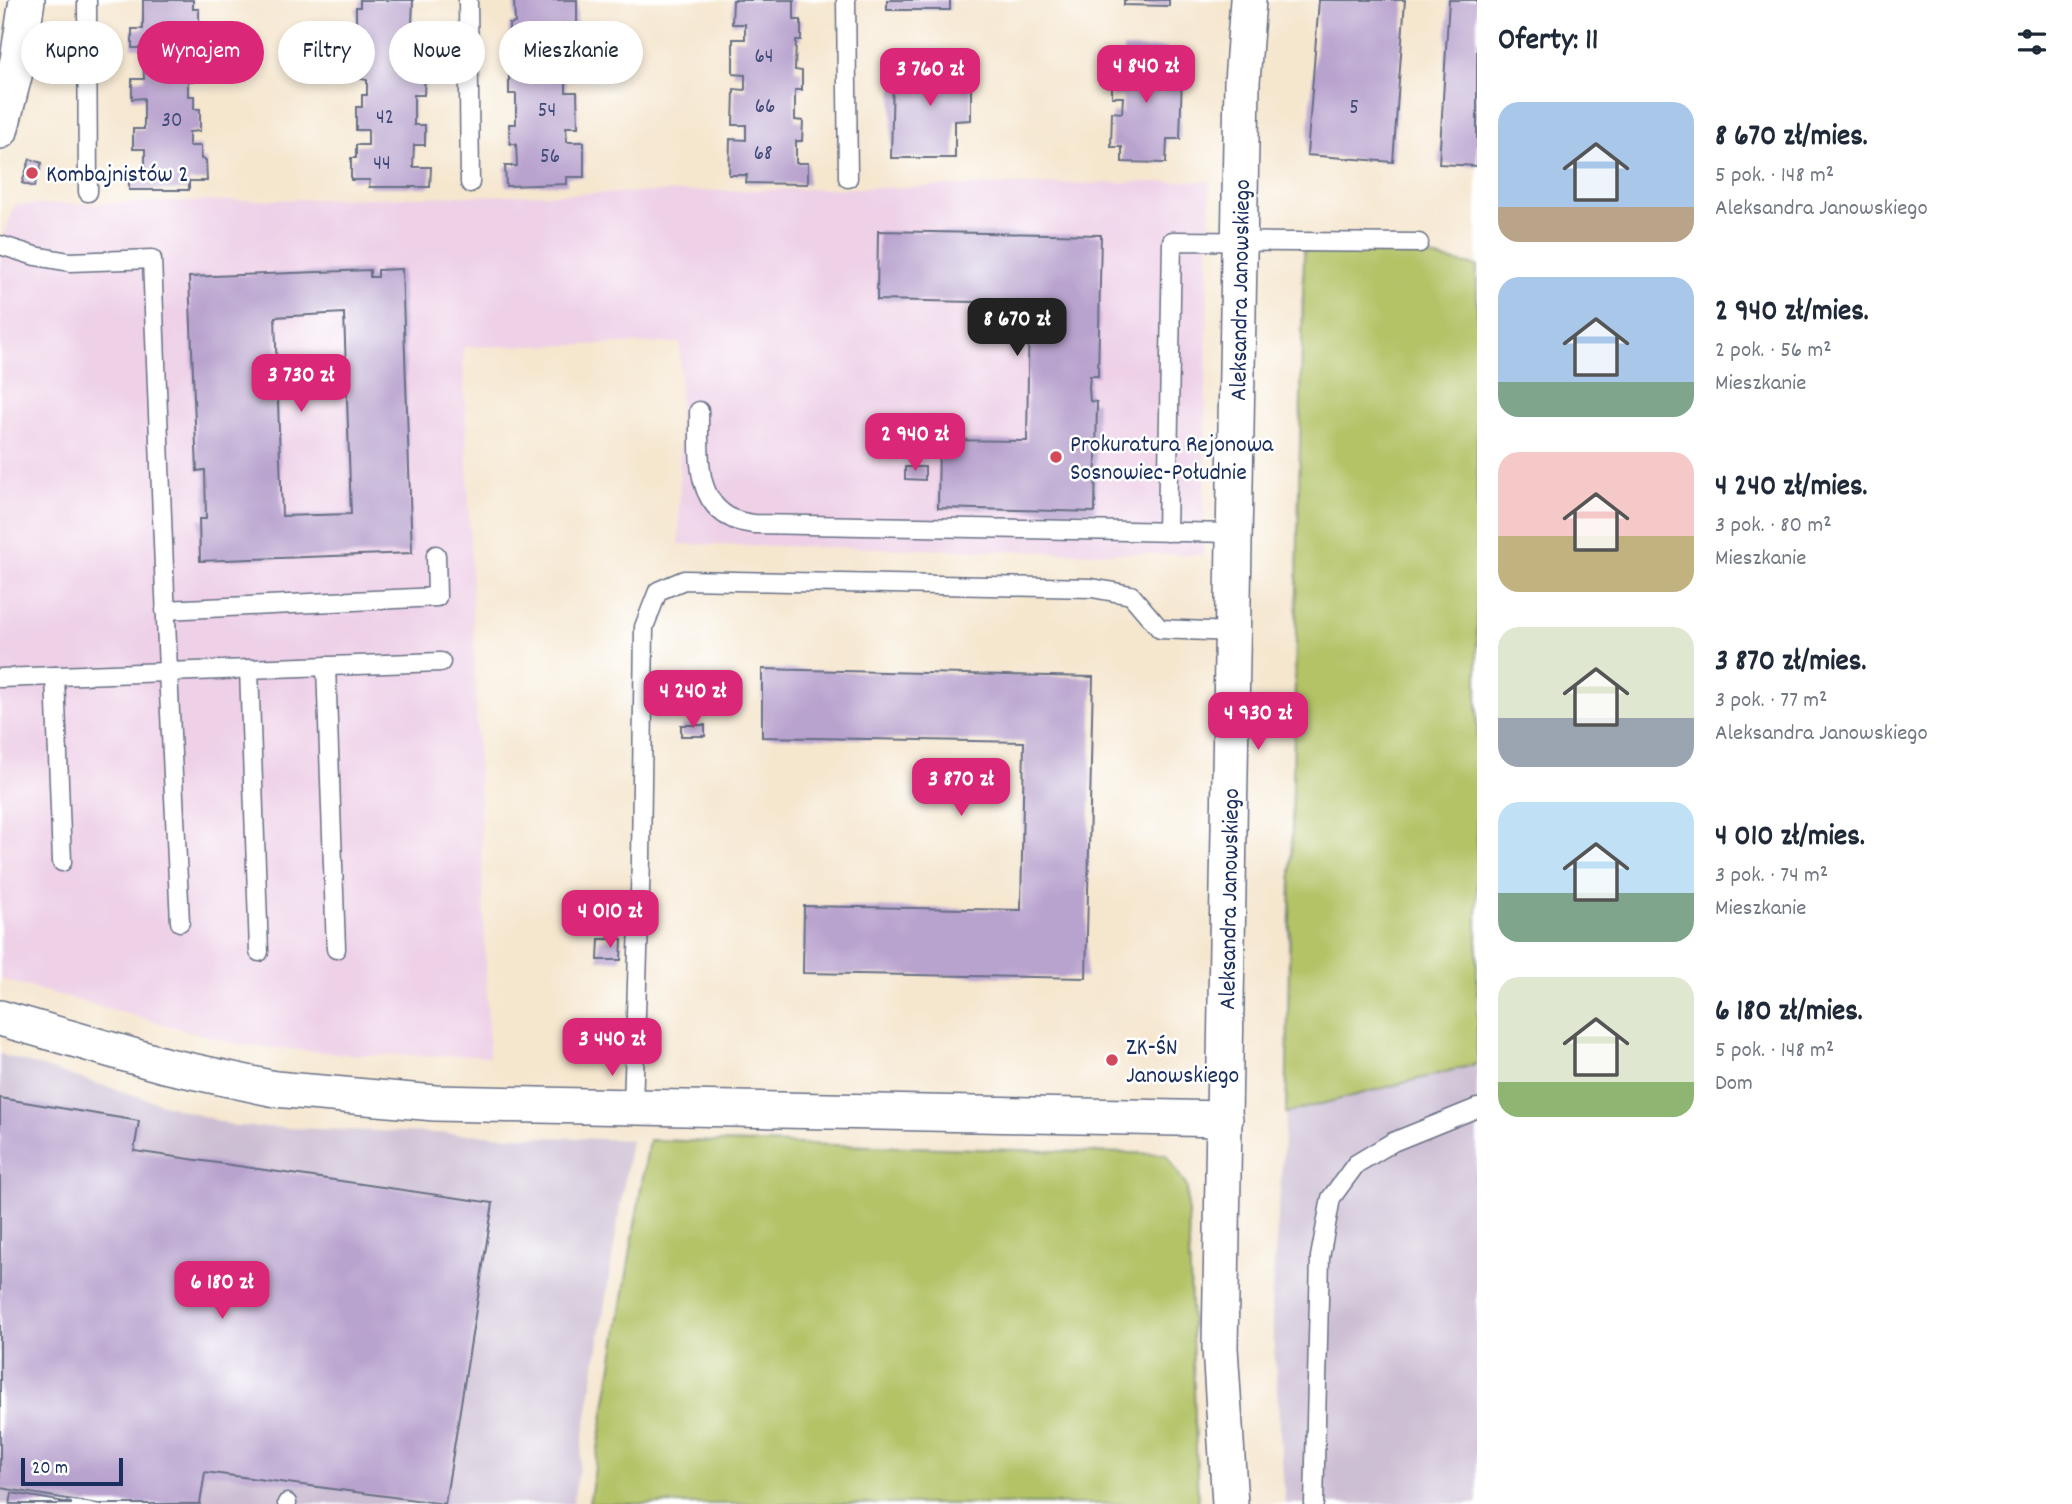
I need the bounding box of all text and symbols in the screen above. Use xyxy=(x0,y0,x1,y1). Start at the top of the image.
chip: Kupno xyxy=(21,21,123,84)
chip: Wynajem xyxy=(137,21,264,84)
chip: Filtry xyxy=(278,21,375,84)
chip: Nowe xyxy=(389,21,485,84)
chip: Mieszkanie xyxy=(499,21,643,84)
text: Oferty: 11 xyxy=(1498,21,1598,64)
icon: filters xyxy=(2013,23,2051,61)
house number: 64 xyxy=(754,43,774,73)
pin: 4 840 zł xyxy=(1074,46,1218,105)
pin: 3 760 zł xyxy=(858,48,1002,108)
text: 4 840 zł xyxy=(1113,51,1179,84)
text: 3 760 zł xyxy=(896,54,964,87)
house number: 66 xyxy=(755,93,775,123)
house number: 5 xyxy=(1349,94,1359,124)
house number: 54 xyxy=(538,97,556,127)
house number: 42 xyxy=(376,104,394,134)
house number: 30 xyxy=(162,107,182,137)
text: 8 670 zł/mies. xyxy=(1715,117,1868,160)
icon: home xyxy=(1554,130,1638,214)
house number: 68 xyxy=(754,140,772,170)
house number: 56 xyxy=(540,143,560,173)
house number: 44 xyxy=(373,150,391,180)
place label: Kombajnistów 2 xyxy=(46,159,189,193)
text: 5 pok. · 148 m² xyxy=(1715,160,1834,193)
marker: Kombajnistów 2 xyxy=(24,165,40,181)
street label: Aleksandra Janowskiego xyxy=(1223,179,1261,401)
text: Aleksandra Janowskiego xyxy=(1715,193,1928,226)
text: 2 940 zł/mies. xyxy=(1715,292,1869,335)
pin: 8 670 zł xyxy=(945,298,1089,358)
text: 8 670 zł xyxy=(984,304,1050,337)
icon: home xyxy=(1554,305,1638,389)
text: 2 pok. · 56 m² xyxy=(1715,335,1832,368)
pin: 3 730 zł xyxy=(229,354,373,414)
text: 3 730 zł xyxy=(268,360,334,393)
text: Mieszkanie xyxy=(1715,368,1806,401)
pin: 2 940 zł xyxy=(843,414,987,473)
text: 2 940 zł xyxy=(881,419,949,452)
place label: Prokuratura Rejonowa Sosnowiec-Południe xyxy=(1070,429,1274,491)
marker: Prokuratura Rejonowa Sosnowiec-Południe xyxy=(1048,449,1064,465)
text: 4 240 zł/mies. xyxy=(1715,467,1868,510)
icon: home xyxy=(1554,480,1638,564)
text: 3 pok. · 80 m² xyxy=(1715,510,1832,543)
text: Mieszkanie xyxy=(1715,543,1806,576)
text: 3 870 zł/mies. xyxy=(1715,642,1866,685)
icon: home xyxy=(1554,655,1638,739)
pin: 4 240 zł xyxy=(621,670,765,730)
text: 4 240 zł xyxy=(660,676,726,709)
text: 3 pok. · 77 m² xyxy=(1715,685,1827,718)
pin: 4 930 zł xyxy=(1186,692,1330,752)
text: 4 930 zł xyxy=(1224,698,1292,731)
text: Aleksandra Janowskiego xyxy=(1715,718,1928,751)
pin: 3 870 zł xyxy=(889,758,1033,818)
text: 3 870 zł xyxy=(928,764,994,797)
street label: Aleksandra Janowskiego xyxy=(1212,788,1250,1010)
text: 4 010 zł/mies. xyxy=(1715,817,1865,860)
icon: home xyxy=(1554,830,1638,914)
text: 3 pok. · 74 m² xyxy=(1715,860,1828,893)
pin: 4 010 zł xyxy=(538,890,682,950)
text: Mieszkanie xyxy=(1715,893,1806,926)
text: 4 010 zł xyxy=(578,896,642,929)
text: 6 180 zł/mies. xyxy=(1715,992,1863,1035)
icon: home xyxy=(1554,1005,1638,1089)
pin: 3 440 zł xyxy=(540,1018,684,1078)
text: 3 440 zł xyxy=(579,1024,645,1057)
place label: ZK-ŚN Janowskiego xyxy=(1126,1032,1239,1094)
text: 5 pok. · 148 m² xyxy=(1715,1035,1834,1068)
marker: ZK-ŚN Janowskiego xyxy=(1104,1052,1120,1068)
text: Dom xyxy=(1715,1068,1753,1101)
pin: 6 180 zł xyxy=(150,1262,294,1321)
text: 6 180 zł xyxy=(190,1267,254,1300)
scale bar xyxy=(21,1455,122,1487)
text: 20 m xyxy=(32,1456,68,1483)

